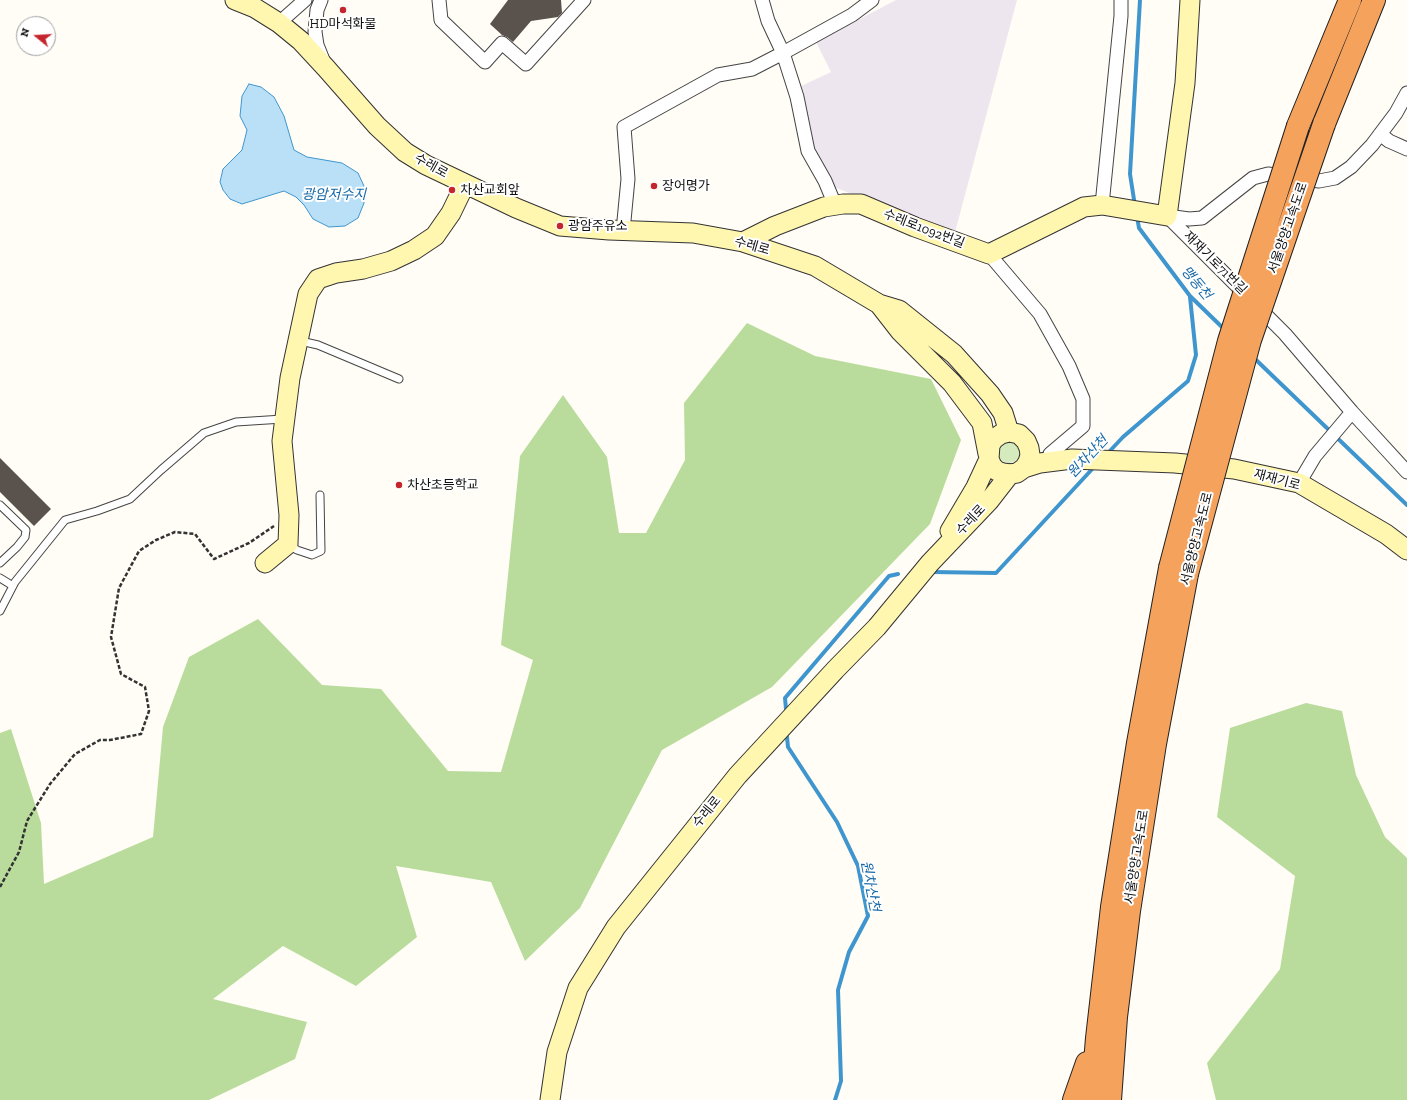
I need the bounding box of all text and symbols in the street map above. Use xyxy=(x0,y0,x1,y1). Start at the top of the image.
marker: HD마석화물 xyxy=(338,5,348,15)
north arrow xyxy=(16,16,56,56)
place label: HD마석화물 xyxy=(310,16,376,32)
text: N xyxy=(18,26,33,38)
street label: 수레로 xyxy=(412,150,450,182)
place label: 장어명가 xyxy=(662,178,710,194)
street label: 서울양양고속도로 xyxy=(1265,180,1311,276)
marker: 장어명가 xyxy=(649,181,659,191)
place label: 차산교회앞 xyxy=(460,182,520,198)
marker: 차산교회앞 xyxy=(447,185,457,195)
water label: 광암저수지 xyxy=(302,187,366,203)
street label: 수레로1092번길 xyxy=(881,206,967,252)
place label: 광암주유소 xyxy=(568,218,628,234)
marker: 광암주유소 xyxy=(555,221,565,231)
street label: 재재기로71번길 xyxy=(1180,228,1250,298)
street label: 수레로 xyxy=(733,234,771,258)
water label: 맹동천 xyxy=(1177,263,1215,303)
water label: 원차산천 xyxy=(1064,432,1112,482)
street label: 재재기로 xyxy=(1252,466,1302,494)
place label: 차산초등학교 xyxy=(407,477,479,493)
marker: 차산초등학교 xyxy=(394,480,404,490)
street label: 서울양양고속도로 xyxy=(1178,491,1216,587)
street label: 수레로 xyxy=(953,502,989,538)
street label: 수레로 xyxy=(690,793,724,831)
street label: 서울양양고속도로 xyxy=(1122,809,1152,905)
water label: 원차산천 xyxy=(857,859,883,913)

